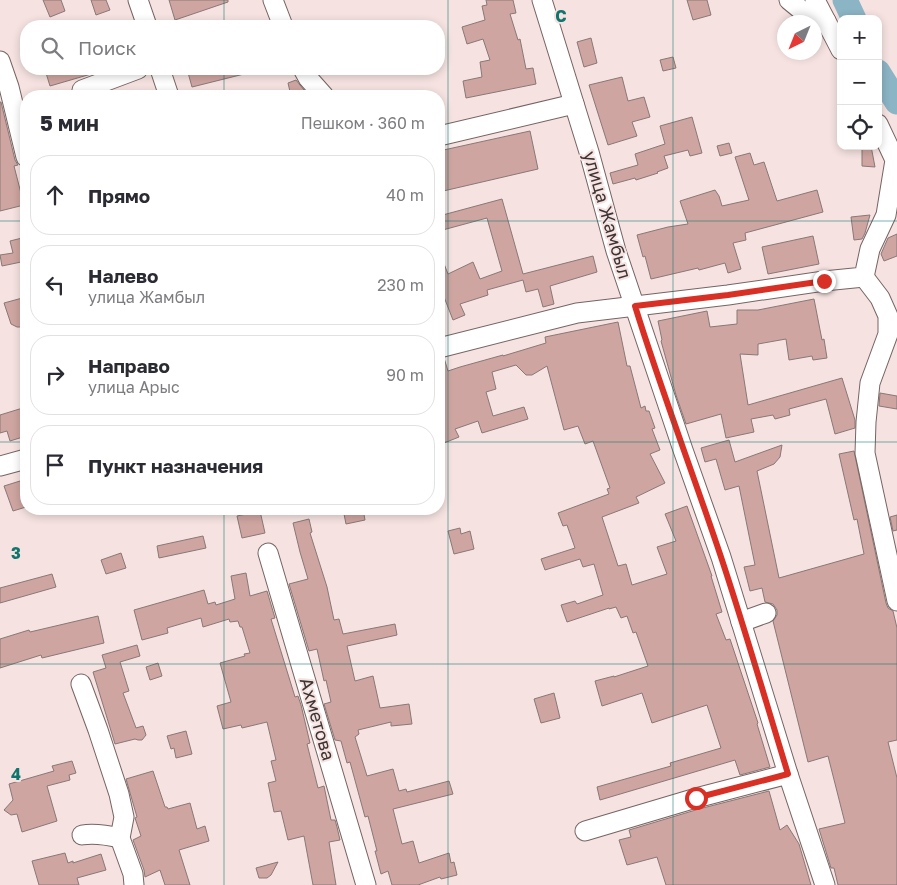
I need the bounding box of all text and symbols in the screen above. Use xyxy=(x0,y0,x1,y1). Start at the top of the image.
text: C xyxy=(555,6,567,26)
north arrow xyxy=(777,15,822,60)
map controls xyxy=(837,15,882,150)
button: + xyxy=(837,15,882,60)
search box xyxy=(20,20,445,75)
icon: search xyxy=(38,34,66,62)
text: Поиск xyxy=(78,36,137,59)
button: − xyxy=(837,60,882,105)
button: locate xyxy=(837,105,882,150)
text: 5 мин xyxy=(40,110,99,136)
text: Пешком · 360 m xyxy=(301,113,425,133)
street label: улица Жамбыл xyxy=(579,148,637,281)
icon: ahead xyxy=(41,181,69,209)
text: Прямо xyxy=(88,184,150,207)
text: 40 m xyxy=(386,185,424,205)
text: Налево xyxy=(88,264,158,287)
route end xyxy=(813,270,836,293)
icon: left xyxy=(41,271,69,299)
text: 230 m xyxy=(377,275,424,295)
text: улица Жамбыл xyxy=(88,287,205,307)
text: Направо xyxy=(88,354,170,377)
icon: right xyxy=(41,361,69,389)
text: 90 m xyxy=(386,365,424,385)
text: улица Арыс xyxy=(88,377,180,397)
icon: arrive xyxy=(41,451,69,479)
text: Пункт назначения xyxy=(88,454,263,477)
text: 3 xyxy=(11,543,21,563)
street label: Ахметова xyxy=(296,675,340,763)
text: 4 xyxy=(11,764,21,784)
route start xyxy=(685,787,708,810)

